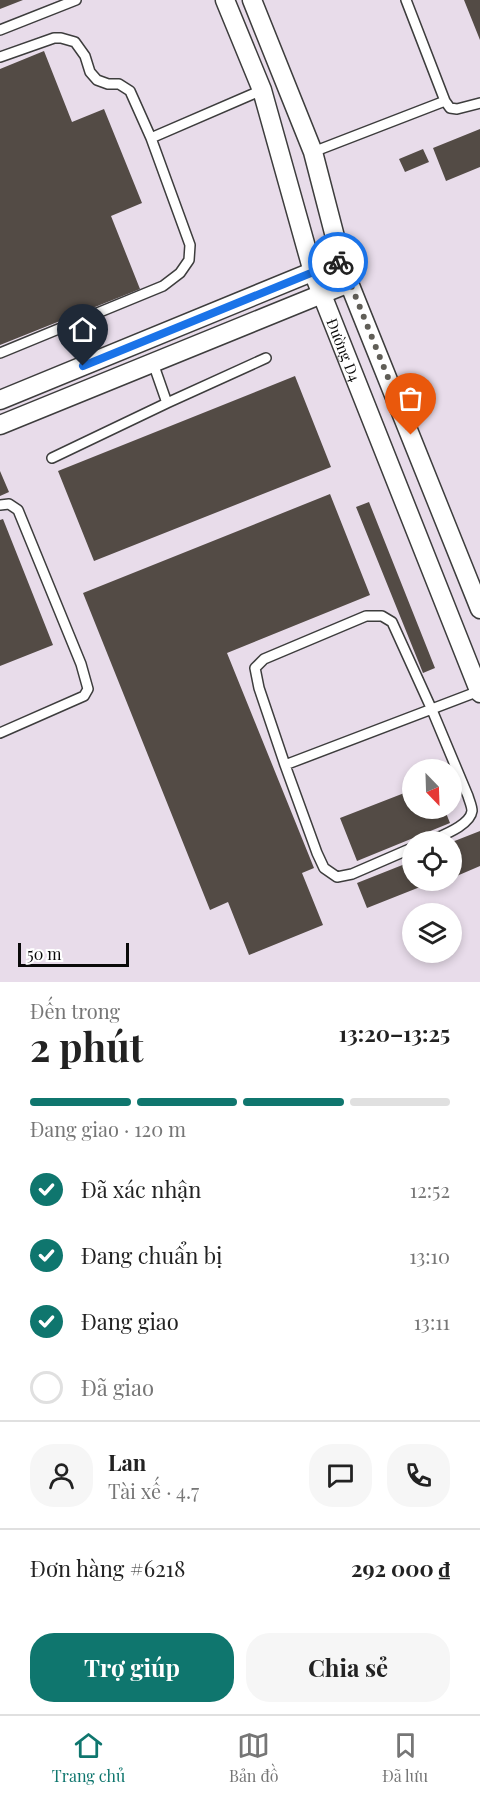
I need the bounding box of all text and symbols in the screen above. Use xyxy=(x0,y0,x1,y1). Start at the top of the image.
courier xyxy=(308,232,368,292)
icon: bike xyxy=(322,246,355,279)
pin xyxy=(57,304,108,366)
icon: home xyxy=(66,313,99,346)
street label: Đường D4 xyxy=(322,315,365,384)
pin xyxy=(385,373,436,435)
icon: bag xyxy=(394,382,427,415)
north arrow xyxy=(402,759,462,819)
map controls xyxy=(402,759,462,963)
button: locate xyxy=(402,831,462,891)
button: layers xyxy=(402,903,462,963)
scale bar xyxy=(18,940,129,968)
text: 50 m xyxy=(27,943,61,964)
text: Đến trong xyxy=(30,997,120,1024)
text: 13:20–13:25 xyxy=(339,1018,450,1048)
text: 2 phút xyxy=(30,1020,144,1072)
text: Đang giao · 120 m xyxy=(30,1115,186,1142)
icon: check xyxy=(30,1173,63,1206)
text: Đã xác nhận xyxy=(81,1174,201,1204)
text: 12:52 xyxy=(410,1176,450,1203)
icon: check xyxy=(30,1239,63,1272)
text: Đang chuẩn bị xyxy=(81,1240,223,1270)
text: 13:10 xyxy=(409,1242,450,1269)
icon: check xyxy=(30,1305,63,1338)
text: Đang giao xyxy=(81,1306,179,1336)
text: 13:11 xyxy=(414,1308,450,1335)
text: Đã giao xyxy=(81,1372,154,1402)
button: person xyxy=(30,1444,93,1507)
button: chat xyxy=(309,1444,372,1507)
button: phone xyxy=(387,1444,450,1507)
text: Lan xyxy=(108,1447,146,1477)
text: Tài xế · 4.7 xyxy=(108,1477,199,1504)
text: Đơn hàng #6218 xyxy=(30,1553,185,1583)
text: 292 000 ₫ xyxy=(351,1553,450,1583)
button: Trợ giúp xyxy=(30,1633,234,1702)
button: Chia sẻ xyxy=(246,1633,450,1702)
tab: Trang chủ xyxy=(52,1729,125,1786)
tab: Bản đồ xyxy=(229,1729,278,1786)
tab: Đã lưu xyxy=(382,1729,428,1786)

